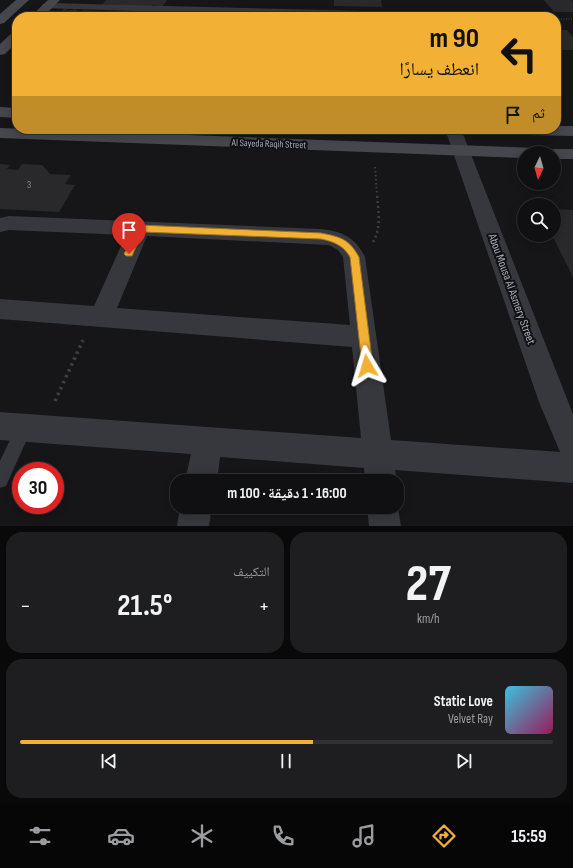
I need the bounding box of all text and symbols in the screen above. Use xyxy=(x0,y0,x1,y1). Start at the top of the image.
text: 90 m xyxy=(429,22,479,55)
icon: left xyxy=(493,28,545,80)
text: انعطف يسارًا xyxy=(400,59,479,80)
icon: arrive xyxy=(502,104,524,126)
text: ثم xyxy=(532,104,545,123)
street label: Al Sayeda Raqih Street xyxy=(230,137,306,151)
north arrow xyxy=(517,146,561,190)
map controls xyxy=(517,146,561,242)
house number: 3 xyxy=(27,179,31,191)
button: search xyxy=(517,198,561,242)
pin xyxy=(112,213,146,254)
icon: arrive xyxy=(118,219,140,241)
street label: Abou Mousa Al Asmery Street xyxy=(484,231,539,347)
position arrow xyxy=(346,345,388,387)
speed limit sign: 30 xyxy=(12,462,64,514)
text: 16:00 · 1 دقيقة · 100 m xyxy=(227,484,347,503)
text: 27 xyxy=(406,553,451,616)
text: التكييف xyxy=(233,564,270,580)
text: 21.5° xyxy=(117,588,172,624)
text: − xyxy=(20,593,31,620)
text: + xyxy=(259,593,270,620)
text: km/h xyxy=(417,611,440,627)
text: Static Love xyxy=(434,692,493,711)
text: Velvet Ray xyxy=(448,711,493,727)
icon: previous xyxy=(98,750,120,772)
icon: pause xyxy=(275,750,297,772)
icon: next xyxy=(453,750,475,772)
icon: filters xyxy=(26,822,54,850)
icon: car xyxy=(107,822,135,850)
icon: climate xyxy=(188,822,216,850)
icon: phone xyxy=(269,822,297,850)
icon: music xyxy=(350,822,378,850)
icon: directions xyxy=(430,822,458,850)
text: 15:59 xyxy=(511,826,547,847)

